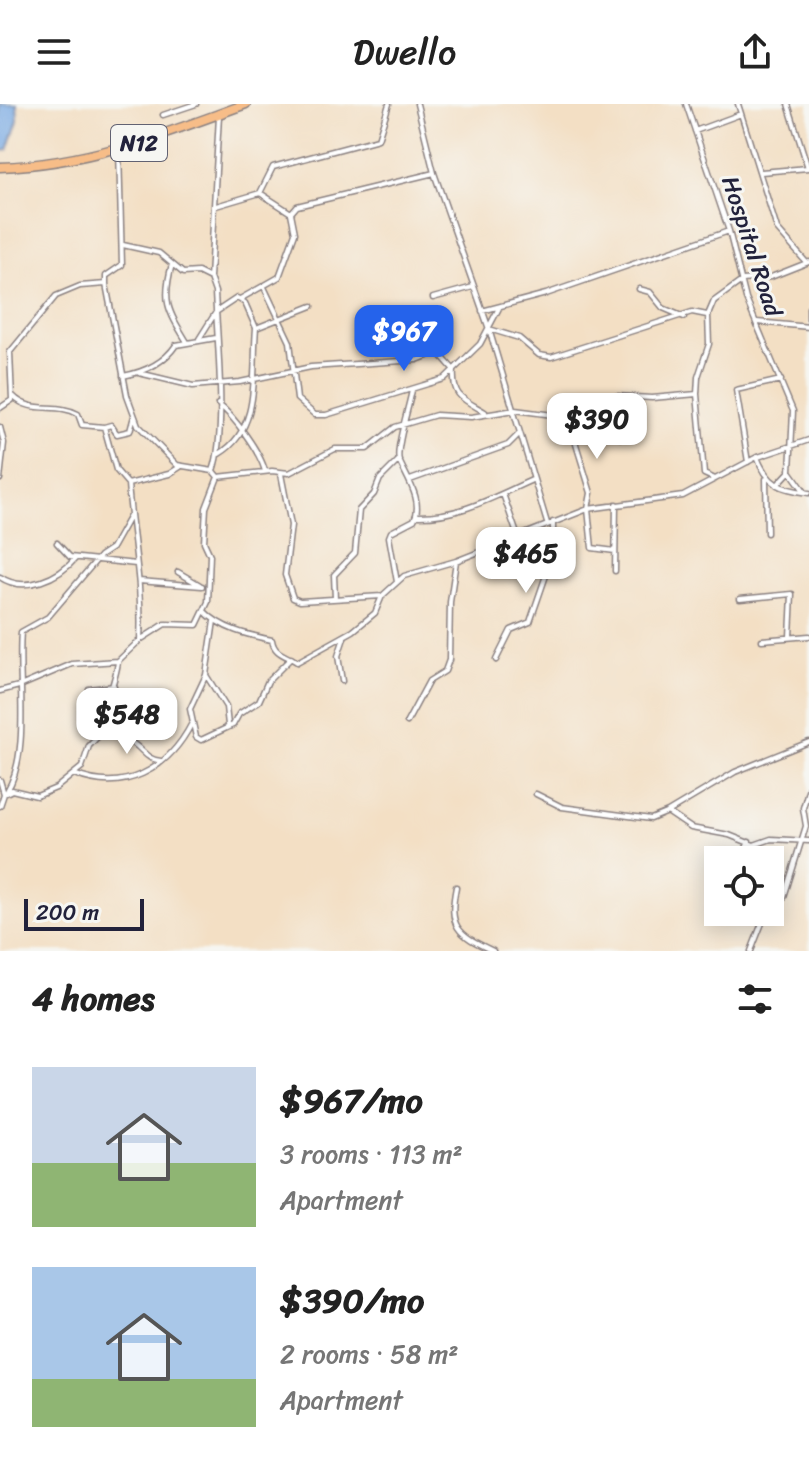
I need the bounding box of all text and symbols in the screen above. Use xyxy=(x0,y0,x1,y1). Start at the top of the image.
text: Dwello xyxy=(353,20,456,84)
icon: menu xyxy=(32,30,76,74)
icon: share xyxy=(733,30,777,74)
road number: N12 xyxy=(111,125,167,161)
street label: Hospital Road xyxy=(710,170,795,323)
pin: $967 xyxy=(357,305,451,373)
text: $967 xyxy=(372,308,436,354)
pin: $390 xyxy=(550,393,644,461)
text: $390 xyxy=(565,396,629,442)
pin: $465 xyxy=(479,527,573,595)
text: $465 xyxy=(494,530,558,576)
pin: $548 xyxy=(80,688,174,756)
text: $548 xyxy=(94,691,160,737)
map controls xyxy=(704,846,784,926)
button: locate xyxy=(704,846,784,926)
text: 200 m xyxy=(36,893,99,932)
scale bar xyxy=(24,895,144,931)
text: 4 homes xyxy=(32,969,155,1029)
icon: filters xyxy=(733,977,777,1021)
text: $967/mo xyxy=(280,1071,423,1131)
icon: home xyxy=(96,1099,192,1195)
text: 3 rooms · 113 m² xyxy=(280,1131,463,1177)
text: Apartment xyxy=(280,1177,403,1223)
text: $390/mo xyxy=(280,1271,424,1331)
icon: home xyxy=(96,1299,192,1395)
text: 2 rooms · 58 m² xyxy=(280,1331,458,1377)
text: Apartment xyxy=(280,1377,403,1423)

